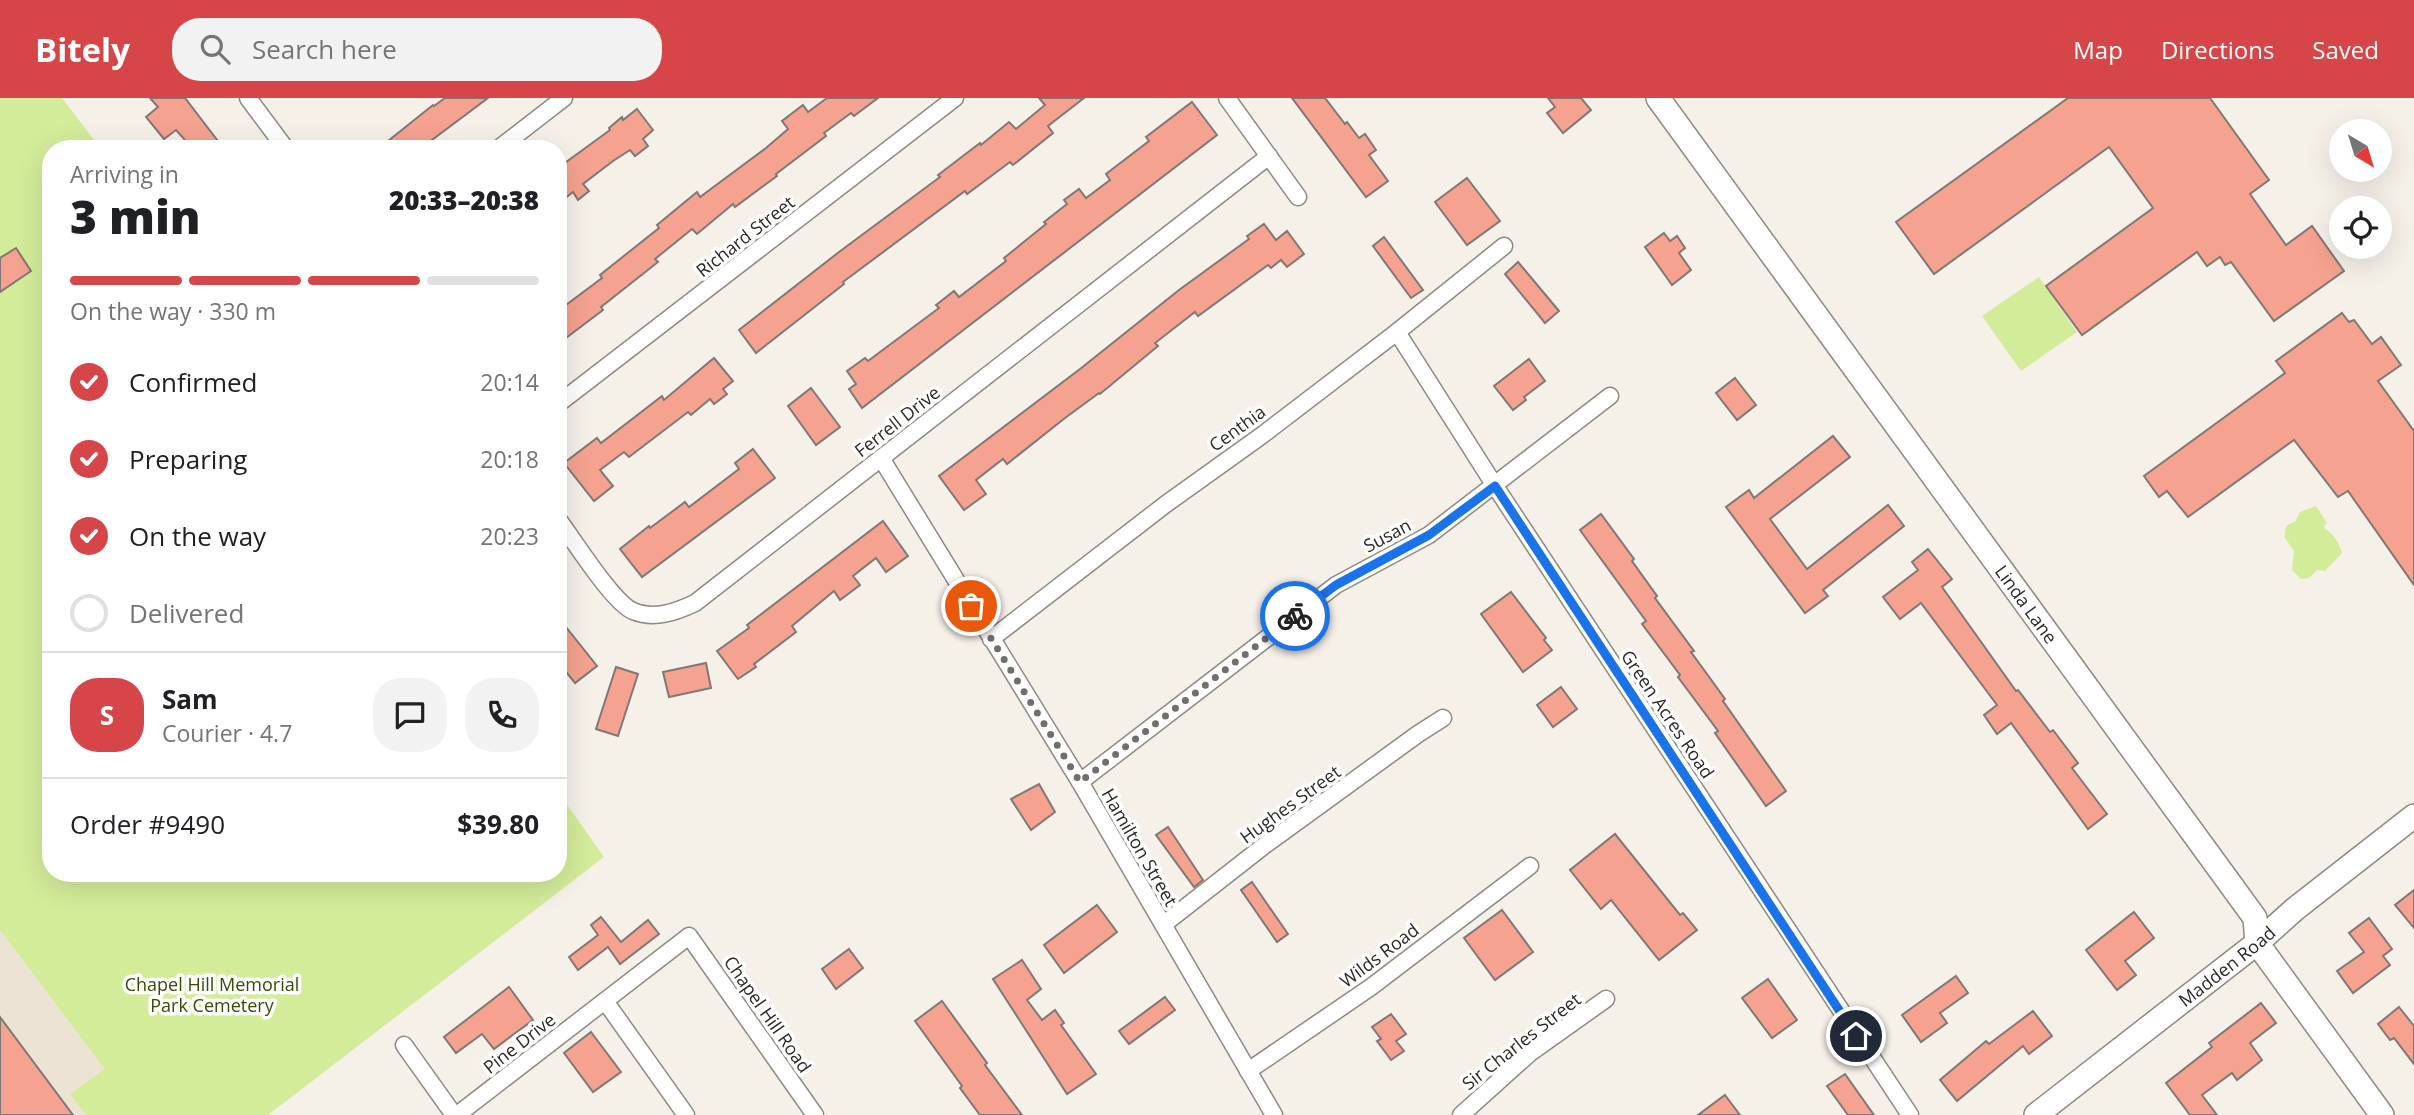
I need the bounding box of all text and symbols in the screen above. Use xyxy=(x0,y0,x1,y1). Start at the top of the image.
search box xyxy=(172,18,662,81)
text: Bitely xyxy=(35,27,130,72)
icon: search xyxy=(196,30,234,68)
text: Search here xyxy=(252,31,397,67)
text: Map xyxy=(2073,33,2123,66)
text: Directions xyxy=(2161,33,2274,66)
text: Saved xyxy=(2312,33,2379,66)
north arrow xyxy=(2329,119,2392,182)
map controls xyxy=(2329,119,2392,259)
text: Arriving in xyxy=(70,158,179,190)
text: 20:33–20:38 xyxy=(389,182,539,218)
text: 3 min xyxy=(70,185,201,247)
street label: Richard Street xyxy=(691,190,799,282)
button: locate xyxy=(2329,196,2392,259)
text: On the way · 330 m xyxy=(70,295,276,327)
icon: check xyxy=(70,363,108,401)
text: Confirmed xyxy=(129,364,257,400)
text: 20:14 xyxy=(480,366,539,398)
street label: Ferrell Drive xyxy=(849,380,945,462)
street label: Centhia xyxy=(1204,399,1270,457)
icon: check xyxy=(70,440,108,478)
text: Preparing xyxy=(129,441,247,477)
text: 20:18 xyxy=(480,443,539,475)
street label: Susan xyxy=(1359,513,1415,557)
icon: check xyxy=(70,517,108,555)
text: On the way xyxy=(129,518,266,554)
text: 20:23 xyxy=(480,520,539,552)
street label: Linda Lane xyxy=(1990,560,2063,648)
pin xyxy=(941,576,1001,636)
courier xyxy=(1260,581,1330,651)
icon: bag xyxy=(952,587,990,625)
text: Delivered xyxy=(129,595,244,631)
icon: bike xyxy=(1276,597,1314,635)
street label: Green Acres Road xyxy=(1616,645,1720,783)
button: chat xyxy=(373,678,447,752)
button: phone xyxy=(465,678,539,752)
text: Sam xyxy=(162,681,218,717)
text: S xyxy=(100,697,114,733)
text: Courier · 4.7 xyxy=(162,717,292,749)
street label: Hughes Street xyxy=(1235,759,1345,849)
street label: Hamilton Street xyxy=(1097,784,1183,910)
text: Order #9490 xyxy=(70,806,225,842)
text: $39.80 xyxy=(457,806,539,842)
street label: Wilds Road xyxy=(1335,917,1423,993)
street label: Madden Road xyxy=(2173,920,2280,1012)
street label: Chapel Hill Road xyxy=(719,951,817,1077)
park label: Chapel Hill Memorial Park Cemetery xyxy=(125,972,299,1017)
street label: Sir Charles Street xyxy=(1457,987,1585,1095)
pin xyxy=(1826,1006,1886,1066)
street label: Pine Drive xyxy=(478,1007,560,1079)
icon: home xyxy=(1837,1017,1875,1055)

